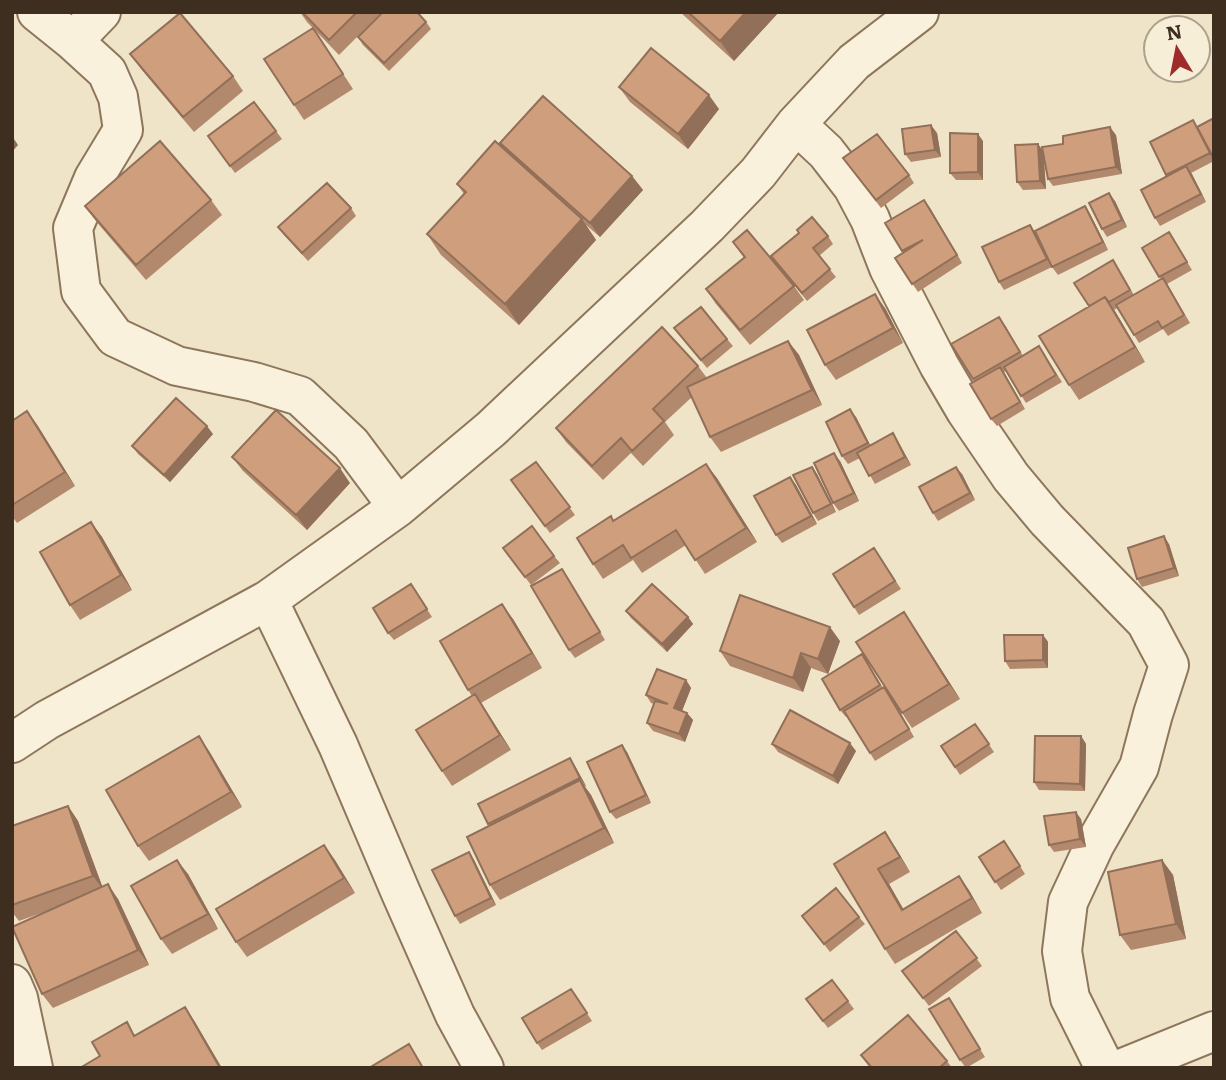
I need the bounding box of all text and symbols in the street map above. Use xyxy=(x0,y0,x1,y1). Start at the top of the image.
north arrow xyxy=(1142,14,1212,84)
text: N xyxy=(1164,16,1184,46)

